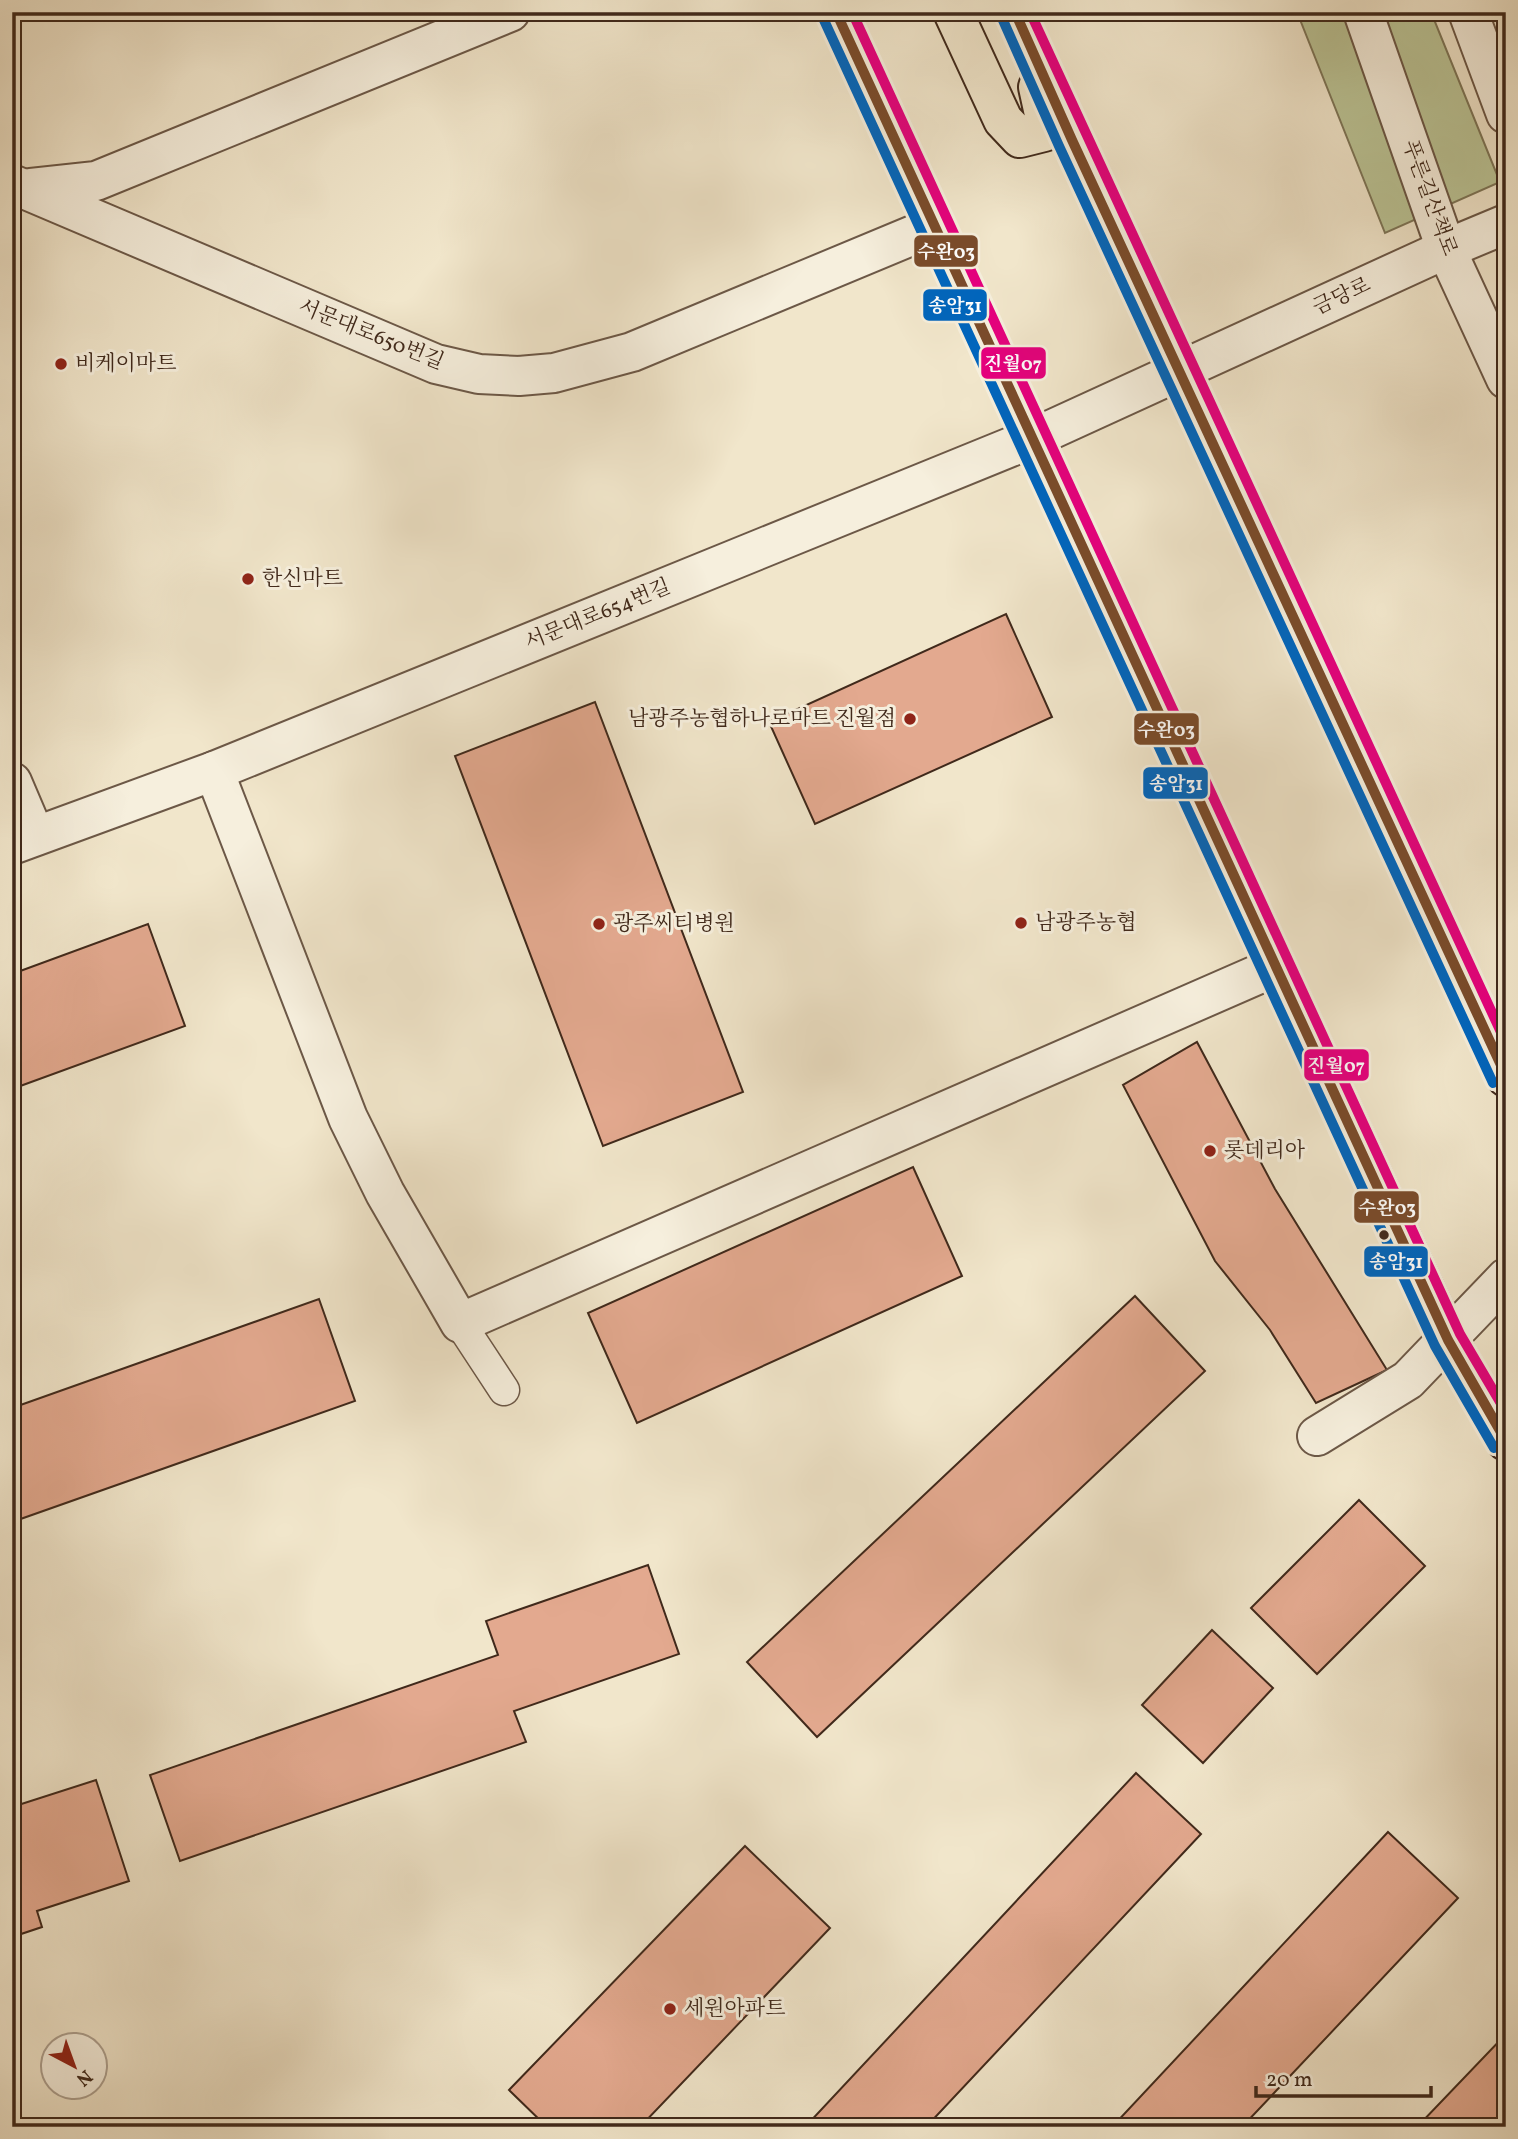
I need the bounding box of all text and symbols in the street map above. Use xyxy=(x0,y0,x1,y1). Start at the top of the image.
street label: 푸른길산책로 xyxy=(1395,136,1463,260)
line badge: 수완03 xyxy=(913,234,979,268)
text: 수완03 xyxy=(917,240,975,266)
street label: 금당로 xyxy=(1308,271,1376,323)
line badge: 송암31 xyxy=(922,288,988,322)
street label: 서문대로650번길 xyxy=(294,293,448,377)
text: 송암31 xyxy=(928,294,982,320)
line badge: 진월07 xyxy=(980,346,1047,380)
place label: 비케이마트 xyxy=(75,350,176,379)
text: 진월07 xyxy=(984,352,1042,378)
marker: 비케이마트 xyxy=(53,356,69,372)
place label: 한신마트 xyxy=(262,565,343,594)
marker: 한신마트 xyxy=(240,571,256,587)
street label: 서문대로654번길 xyxy=(521,573,675,657)
place label: 남광주농협하나로마트 진월점 xyxy=(628,705,896,734)
marker: 남광주농협하나로마트 진월점 xyxy=(902,711,918,727)
line badge: 수완03 xyxy=(1133,712,1200,746)
text: 수완03 xyxy=(1137,718,1195,744)
line badge: 송암31 xyxy=(1142,766,1209,800)
text: 송암31 xyxy=(1149,772,1203,798)
place label: 남광주농협 xyxy=(1035,909,1136,938)
place label: 광주씨티병원 xyxy=(613,910,735,939)
marker: 남광주농협 xyxy=(1013,915,1029,931)
marker: 광주씨티병원 xyxy=(591,916,607,932)
line badge: 진월07 xyxy=(1303,1048,1370,1082)
text: 진월07 xyxy=(1307,1054,1365,1080)
place label: 롯데리아 xyxy=(1224,1137,1306,1166)
marker: 롯데리아 xyxy=(1202,1143,1218,1159)
line badge: 수완03 xyxy=(1353,1190,1420,1224)
text: 수완03 xyxy=(1358,1196,1416,1222)
unlabelled marker xyxy=(1377,1228,1391,1242)
line badge: 송암31 xyxy=(1363,1245,1429,1278)
text: 송암31 xyxy=(1369,1250,1423,1276)
place label: 세원아파트 xyxy=(684,1995,785,2024)
marker: 세원아파트 xyxy=(662,2001,678,2017)
north arrow xyxy=(38,2030,108,2100)
scale bar xyxy=(1256,2055,1430,2099)
text: N xyxy=(70,2063,98,2092)
text: 20 m xyxy=(1266,2066,1312,2095)

